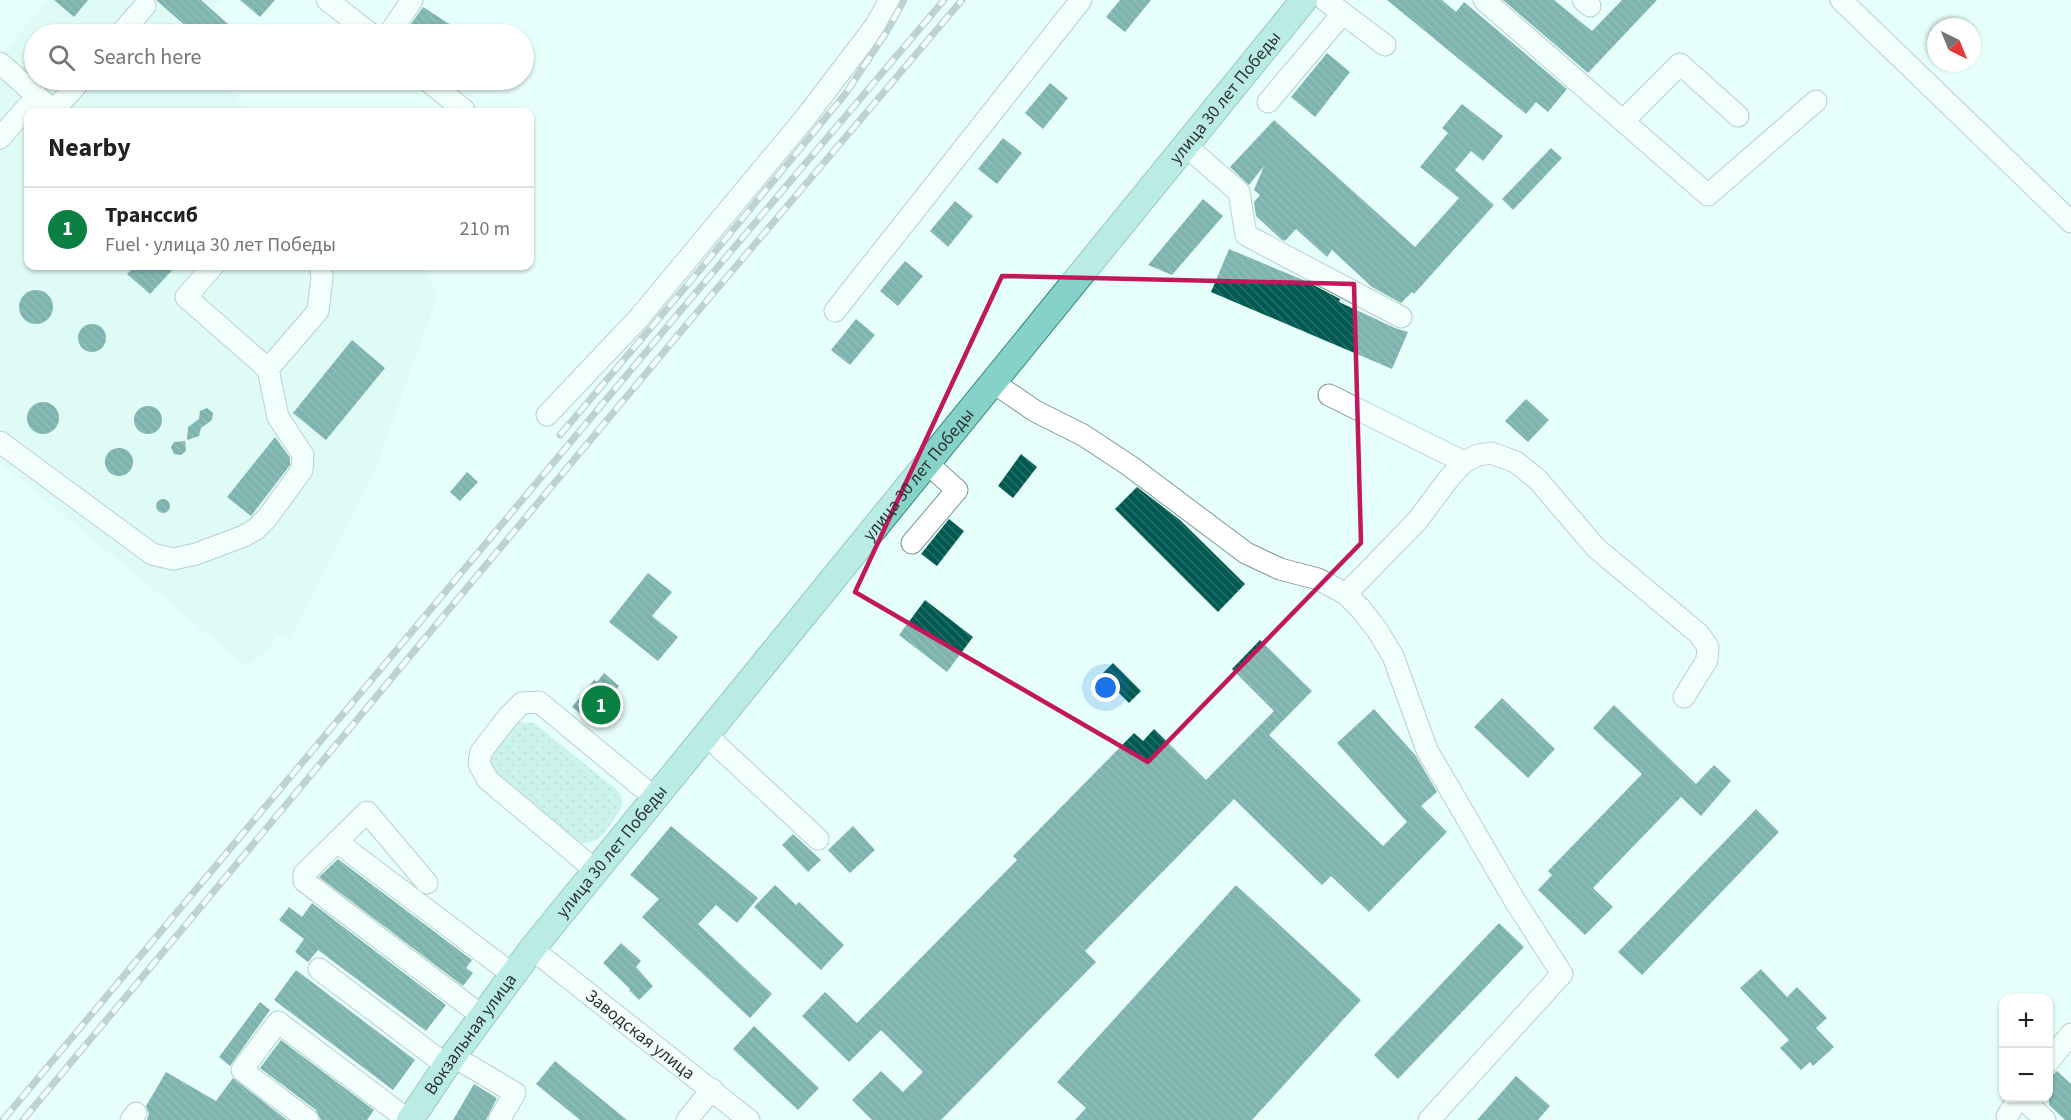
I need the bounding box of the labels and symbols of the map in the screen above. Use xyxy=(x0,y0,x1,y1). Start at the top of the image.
north arrow xyxy=(1927,18,1981,72)
street label: улица 30 лет Победы xyxy=(1164,26,1287,169)
street label: улица 30 лет Победы xyxy=(857,403,980,546)
your location xyxy=(1091,673,1120,702)
pin: 1 xyxy=(582,682,620,728)
street label: улица 30 лет Победы xyxy=(550,780,673,923)
street label: Вокзальная улица xyxy=(418,968,523,1100)
street label: Заводская улица xyxy=(580,984,700,1086)

